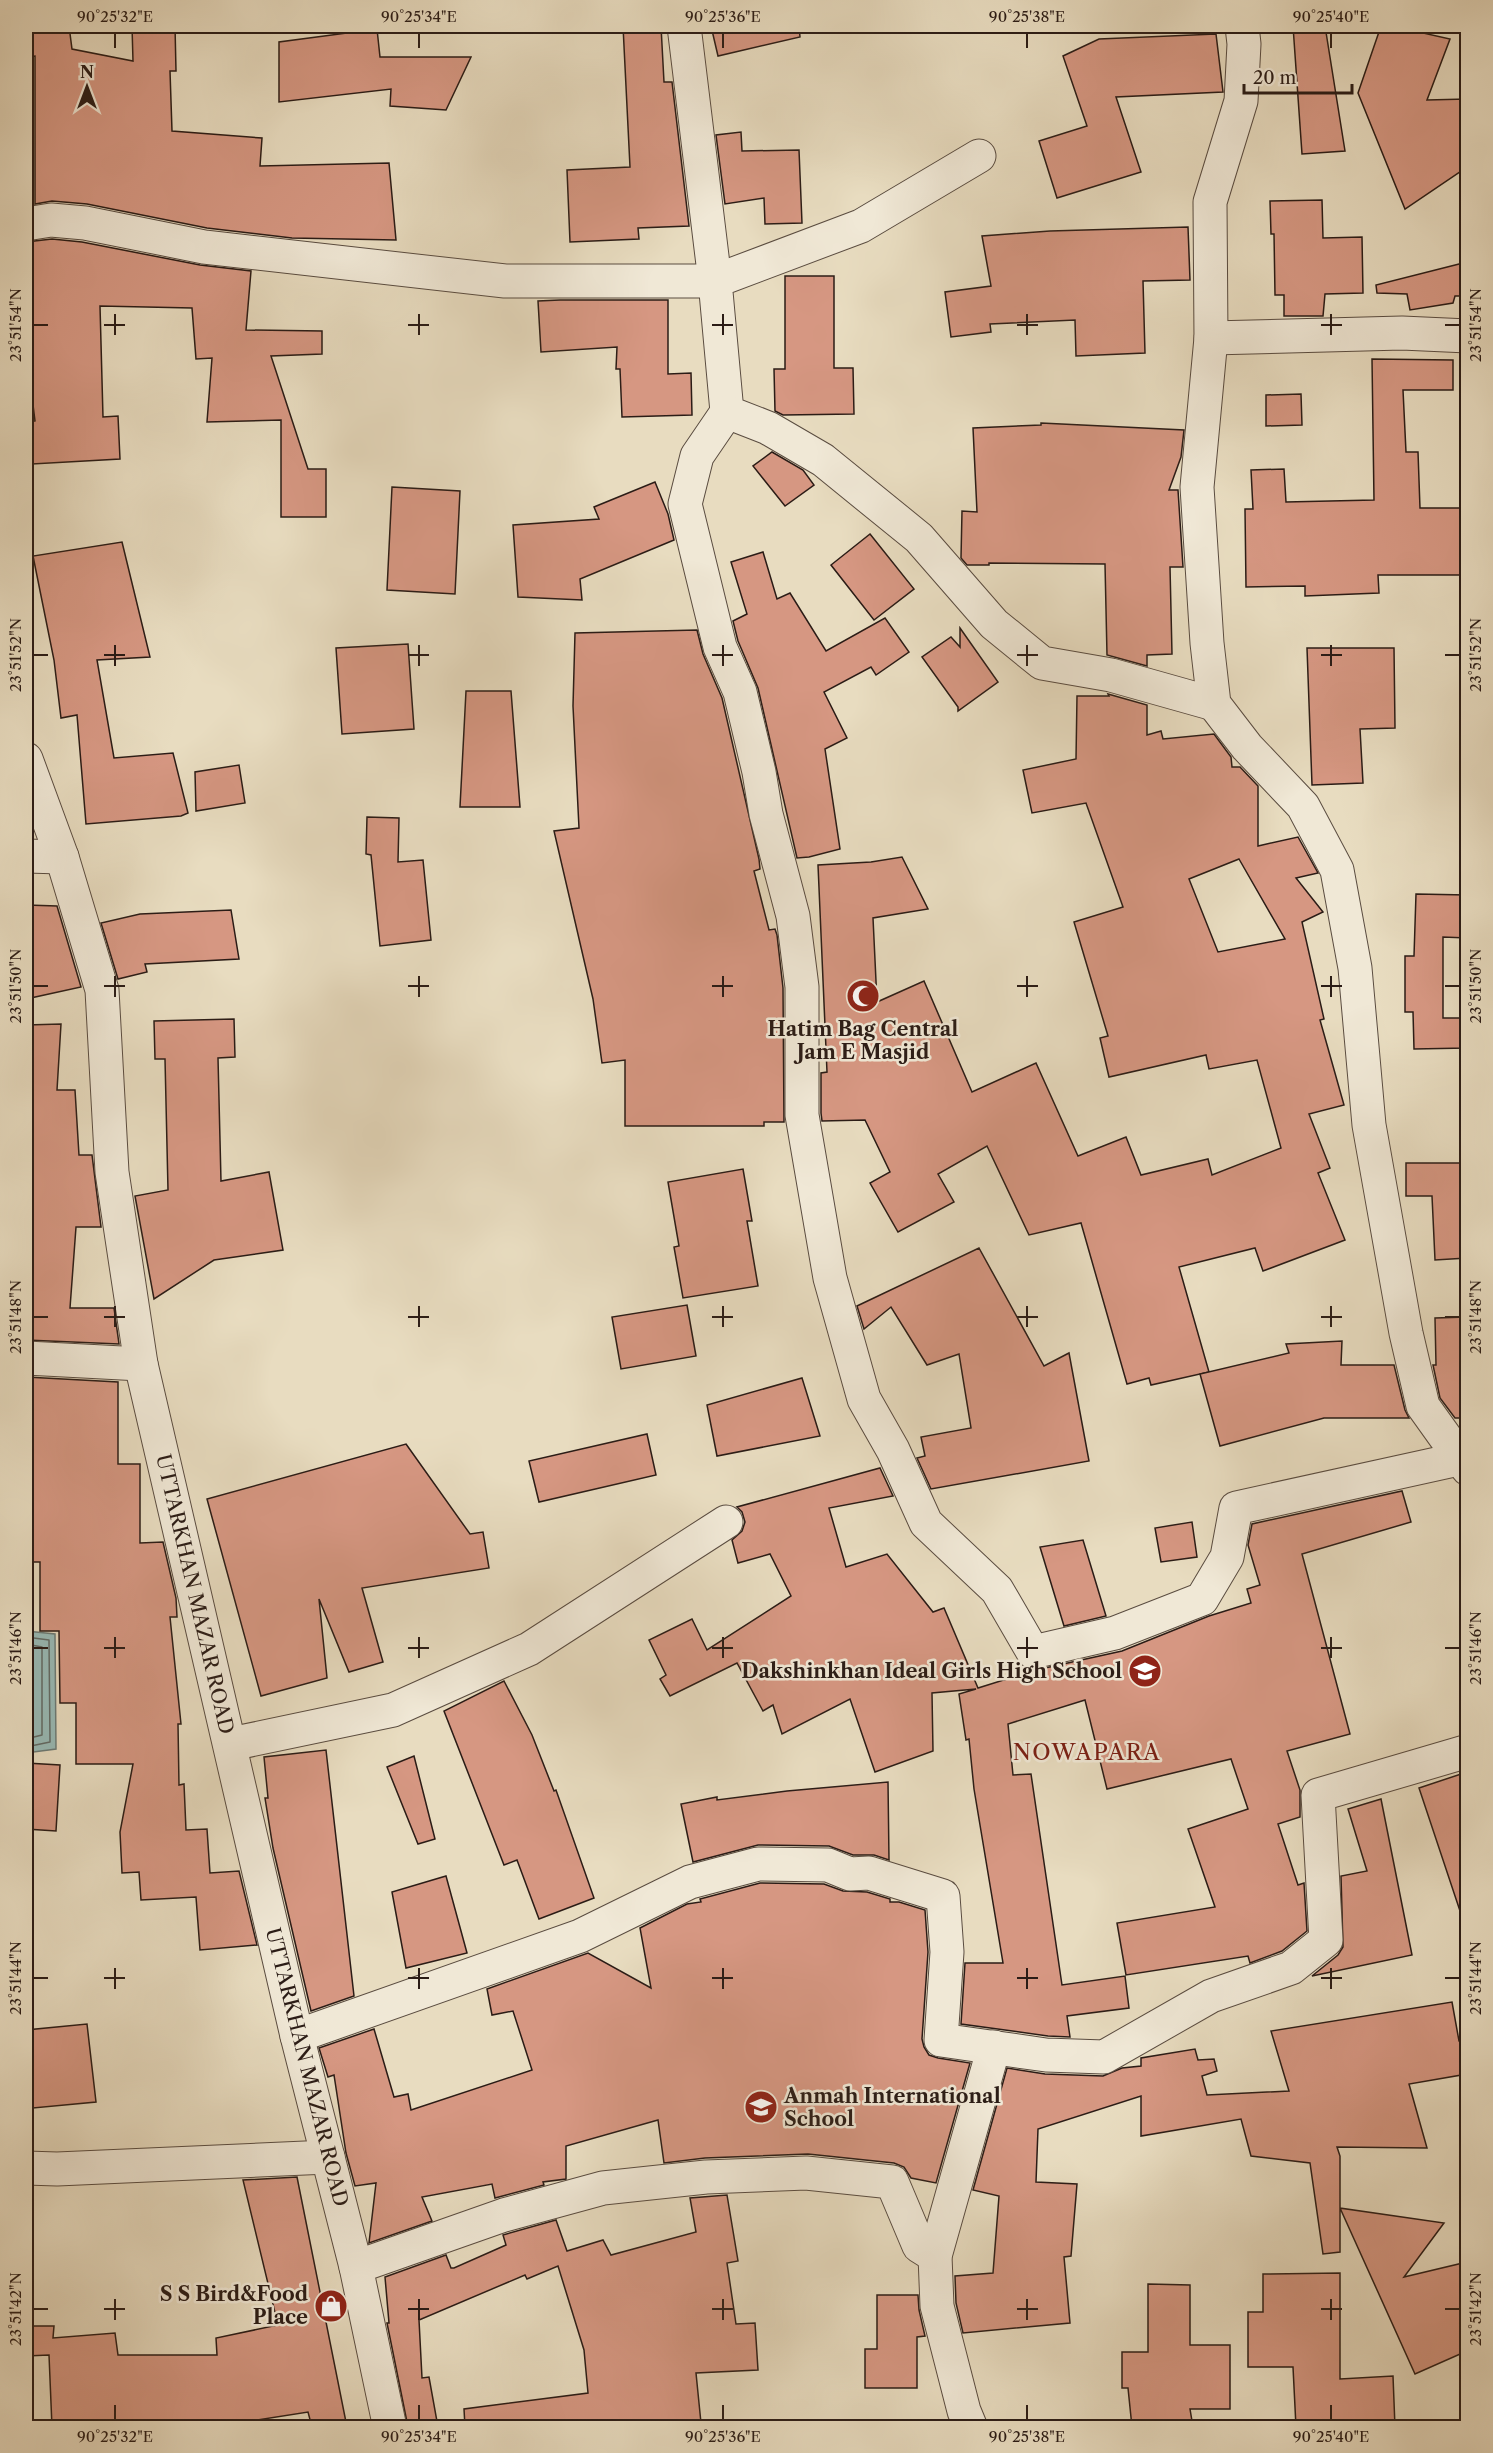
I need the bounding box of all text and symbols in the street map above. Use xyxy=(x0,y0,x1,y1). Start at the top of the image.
text: 90°25'32"E xyxy=(77,7,153,26)
text: 90°25'34"E xyxy=(381,7,457,26)
text: 90°25'36"E xyxy=(685,7,761,26)
text: 90°25'38"E xyxy=(989,7,1065,26)
text: 90°25'40"E xyxy=(1293,7,1369,26)
north arrow xyxy=(57,57,117,117)
scale bar xyxy=(1244,57,1352,95)
text: N xyxy=(80,62,94,82)
text: 20 m xyxy=(1253,67,1297,89)
text: 23°51'54"N xyxy=(6,288,25,362)
text: 23°51'54"N xyxy=(1466,288,1485,362)
text: 23°51'52"N xyxy=(6,618,25,692)
text: 23°51'52"N xyxy=(1466,618,1485,692)
text: 23°51'50"N xyxy=(6,949,25,1023)
text: 23°51'50"N xyxy=(1466,949,1485,1023)
mosque icon: Hatim Bag Central Jam E Masjid xyxy=(845,978,881,1014)
place label: Hatim Bag Central Jam E Masjid xyxy=(768,1017,958,1064)
text: 23°51'48"N xyxy=(6,1280,25,1354)
text: 23°51'48"N xyxy=(1466,1280,1485,1354)
street label: UTTARKHAN MAZAR ROAD xyxy=(151,1452,239,1736)
text: 23°51'46"N xyxy=(6,1611,25,1685)
text: 23°51'46"N xyxy=(1466,1611,1485,1685)
school or university icon: Dakshinkhan Ideal Girls High School xyxy=(1127,1653,1163,1689)
place label: Dakshinkhan Ideal Girls High School xyxy=(741,1659,1122,1683)
district label: NOWAPARA xyxy=(1013,1739,1161,1766)
street label: UTTARKHAN MAZAR ROAD xyxy=(261,1925,353,2209)
text: 23°51'44"N xyxy=(6,1941,25,2015)
text: 23°51'44"N xyxy=(1466,1941,1485,2015)
place label: Anmah International School xyxy=(783,2084,1001,2131)
school or university icon: Anmah International School xyxy=(743,2089,779,2125)
text: 23°51'42"N xyxy=(6,2272,25,2346)
text: 23°51'42"N xyxy=(1466,2272,1485,2346)
place label: S S Bird&Food Place xyxy=(160,2282,309,2329)
shop icon: S S Bird&Food Place xyxy=(313,2288,349,2324)
text: 90°25'32"E xyxy=(77,2427,153,2446)
text: 90°25'34"E xyxy=(381,2427,457,2446)
text: 90°25'36"E xyxy=(685,2427,761,2446)
text: 90°25'38"E xyxy=(989,2427,1065,2446)
text: 90°25'40"E xyxy=(1293,2427,1369,2446)

